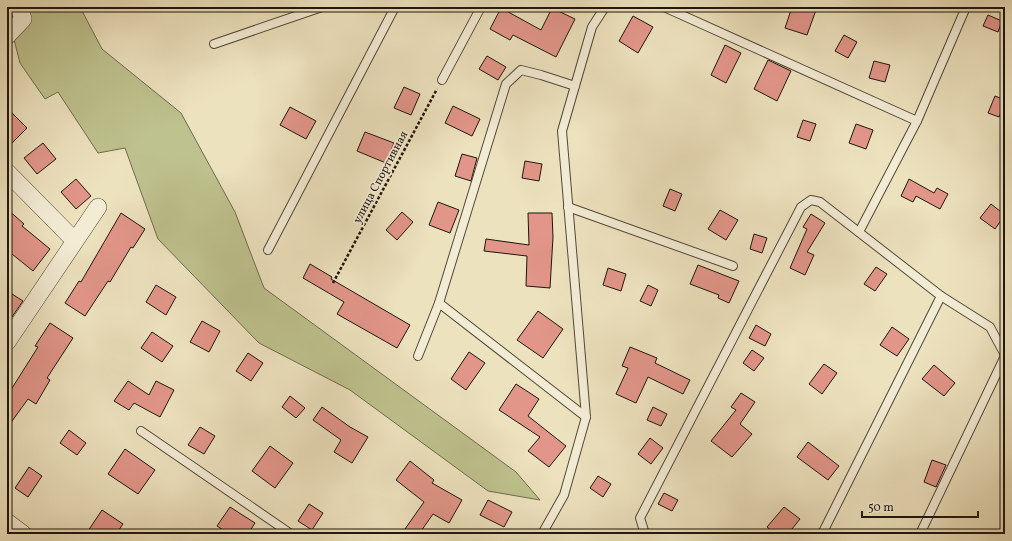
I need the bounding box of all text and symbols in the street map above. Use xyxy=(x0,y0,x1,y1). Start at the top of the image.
street label: улица Спортивная xyxy=(350,128,412,227)
scale bar xyxy=(862,493,978,519)
text: 50 m xyxy=(868,500,894,516)

